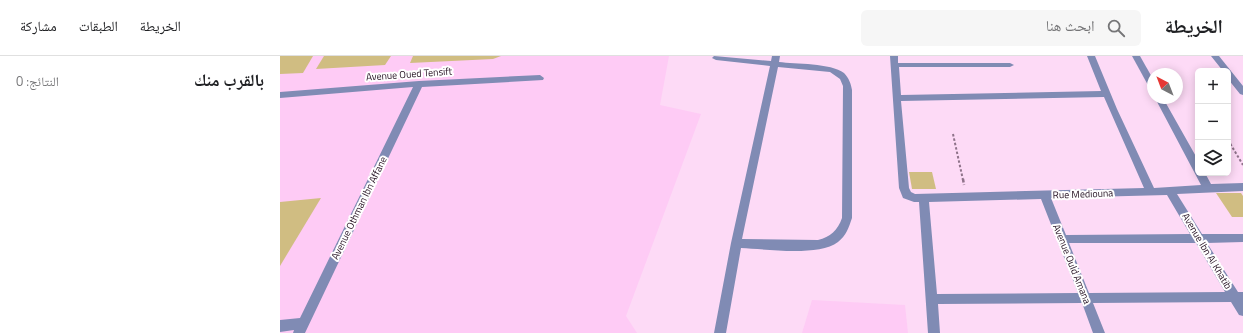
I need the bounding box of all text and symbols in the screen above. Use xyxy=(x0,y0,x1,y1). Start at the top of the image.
search box xyxy=(861,10,1141,46)
text: الخريطة xyxy=(1165,11,1223,40)
text: ابحث هنا xyxy=(1046,14,1095,37)
text: مشاركة xyxy=(20,15,57,36)
text: الطبقات xyxy=(79,15,118,36)
text: الخريطة xyxy=(140,15,181,36)
icon: search xyxy=(1105,17,1127,39)
street label: Avenue Oued Tensift xyxy=(365,63,453,84)
text: بالقرب منك xyxy=(194,67,264,93)
north arrow xyxy=(1147,68,1183,104)
map controls xyxy=(1195,68,1231,176)
button: + xyxy=(1195,68,1231,104)
text: النتائج: 0 xyxy=(16,71,59,91)
button: − xyxy=(1195,104,1231,140)
button: layers xyxy=(1195,140,1231,176)
street label: Avenue Othman Ibn Affane xyxy=(327,154,391,262)
street label: Rue Mediouna xyxy=(1052,185,1114,203)
street label: Avenue Ibn Al Khatib xyxy=(1178,210,1236,292)
street label: Avenue Ould Amana xyxy=(1049,222,1095,306)

